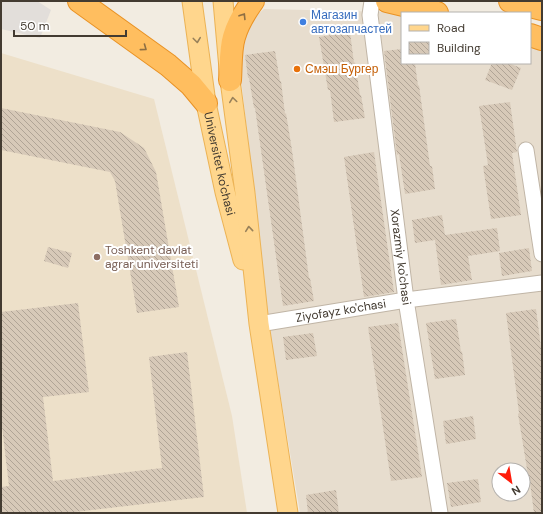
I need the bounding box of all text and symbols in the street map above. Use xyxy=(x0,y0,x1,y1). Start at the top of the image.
place label: Магазин автозапчастей xyxy=(311,7,392,37)
scale bar xyxy=(14,12,126,38)
legend xyxy=(401,12,531,64)
one-way arrow xyxy=(239,13,246,20)
marker: Магазин автозапчастей xyxy=(298,17,308,27)
text: 50 m xyxy=(20,18,49,34)
text: Road xyxy=(437,20,465,36)
one-way arrow xyxy=(192,37,201,43)
text: Building xyxy=(437,40,481,56)
one-way arrow xyxy=(140,43,147,50)
place label: Смэш Бургер xyxy=(305,61,379,77)
marker: Смэш Бургер xyxy=(292,64,302,74)
one-way arrow xyxy=(229,97,238,103)
street label: Universitet ko'chasi xyxy=(200,110,239,217)
street label: Xorazmiy ko'chasi xyxy=(387,208,415,306)
one-way arrow xyxy=(245,226,254,232)
place label: Toshkent davlat agrar universiteti xyxy=(105,242,199,272)
marker: Toshkent davlat agrar universiteti xyxy=(92,252,102,262)
street label: Ziyofayz ko'chasi xyxy=(295,295,387,326)
north arrow xyxy=(491,462,531,502)
text: N xyxy=(509,483,523,499)

